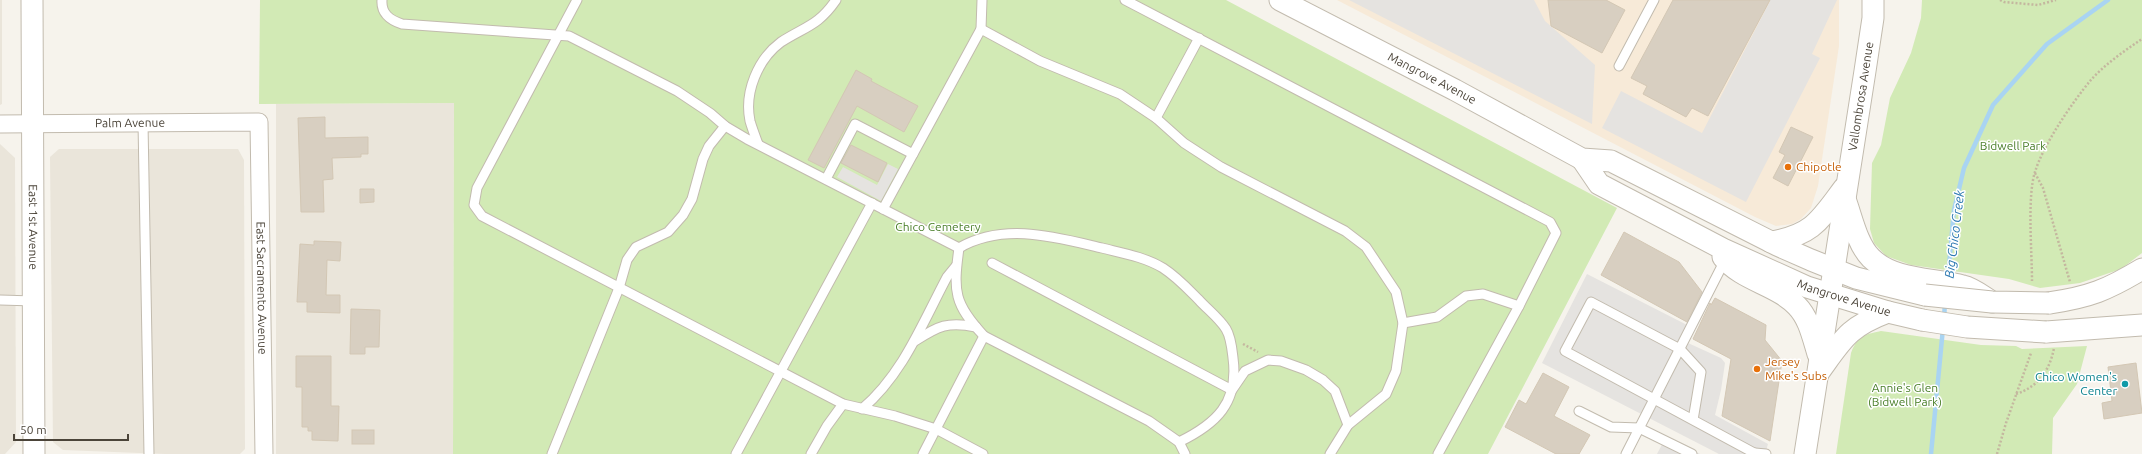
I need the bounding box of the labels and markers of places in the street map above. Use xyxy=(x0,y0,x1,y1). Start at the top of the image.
place label: Chipotle xyxy=(1796,160,1842,173)
marker: Chipotle xyxy=(1783,162,1793,172)
place label: Jersey Mike's Subs xyxy=(1765,355,1827,382)
marker: Jersey Mike's Subs xyxy=(1752,364,1762,374)
place label: Chico Women's Center xyxy=(2035,370,2117,397)
marker: Chico Women's Center xyxy=(2120,379,2130,389)

